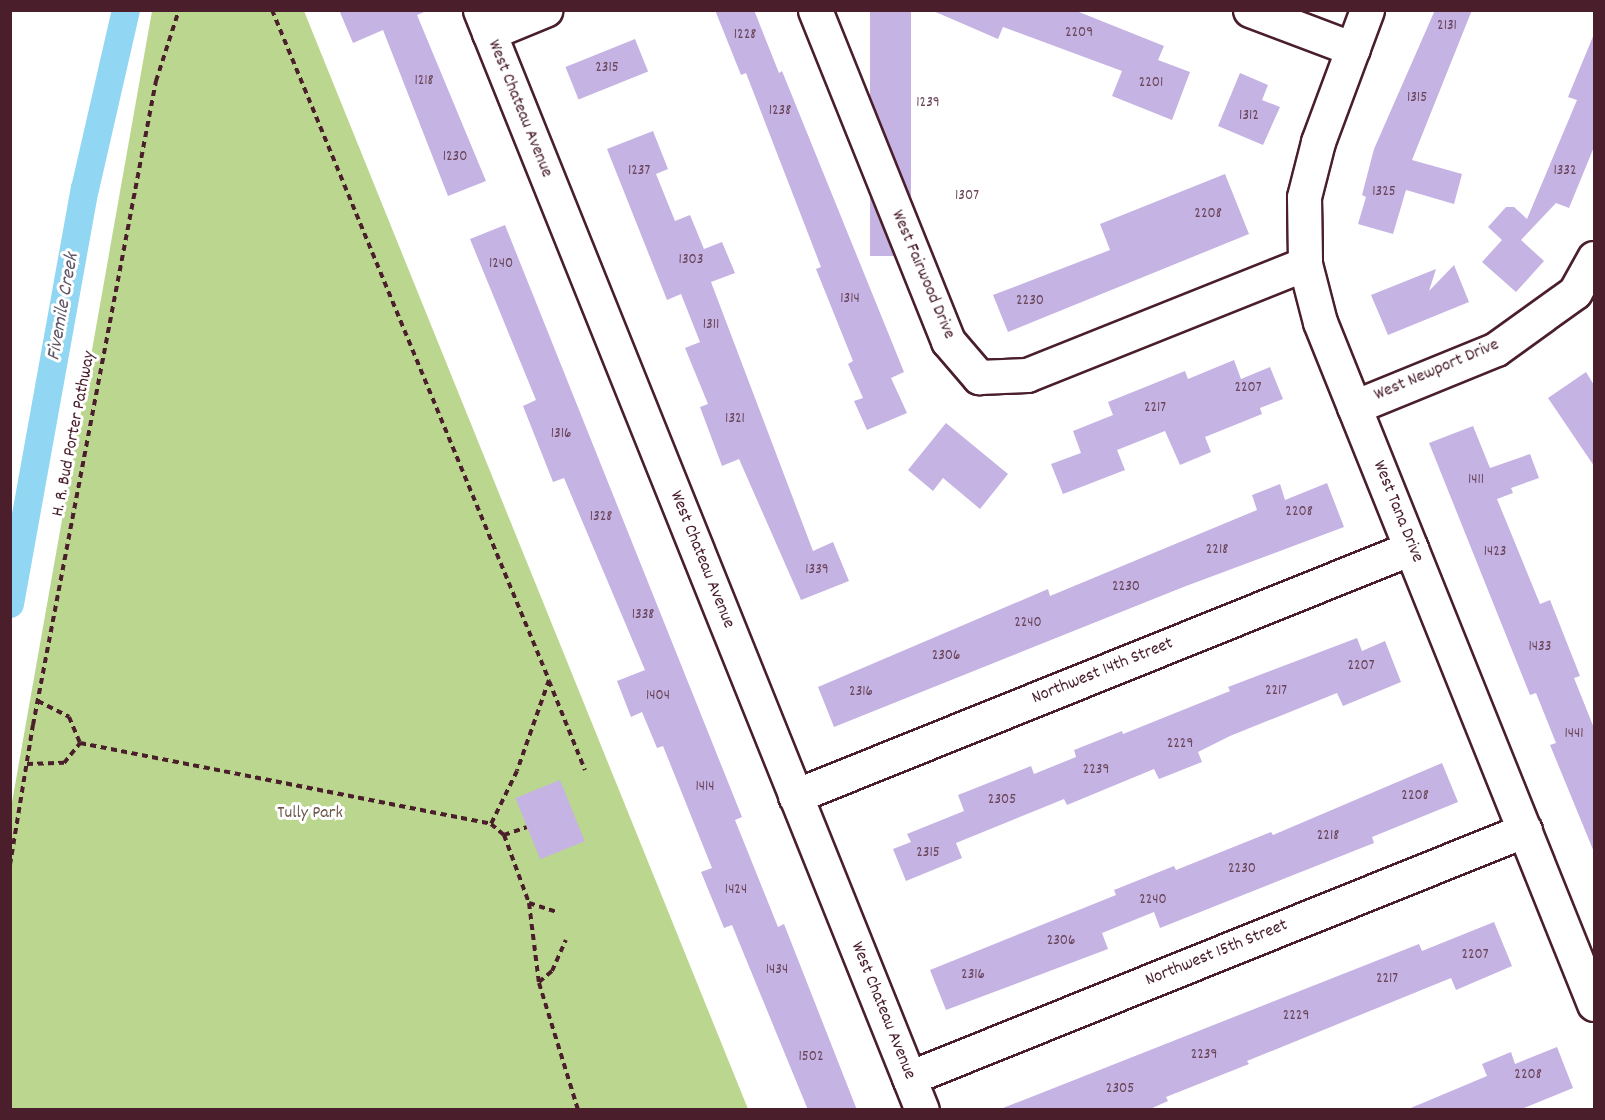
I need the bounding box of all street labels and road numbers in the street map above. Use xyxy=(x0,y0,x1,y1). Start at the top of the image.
street label: West Chateau Avenue xyxy=(482,37,556,181)
street label: West Fairwood Drive xyxy=(885,207,959,343)
street label: West Newport Drive xyxy=(1371,335,1503,407)
street label: H. R. Bud Porter Pathway xyxy=(48,349,102,519)
street label: West Tana Drive xyxy=(1367,458,1427,566)
street label: West Chateau Avenue xyxy=(664,488,738,632)
street label: Northwest 14th Street xyxy=(1029,634,1177,710)
street label: Northwest 15th Street xyxy=(1143,916,1291,992)
street label: West Chateau Avenue xyxy=(845,939,919,1083)

